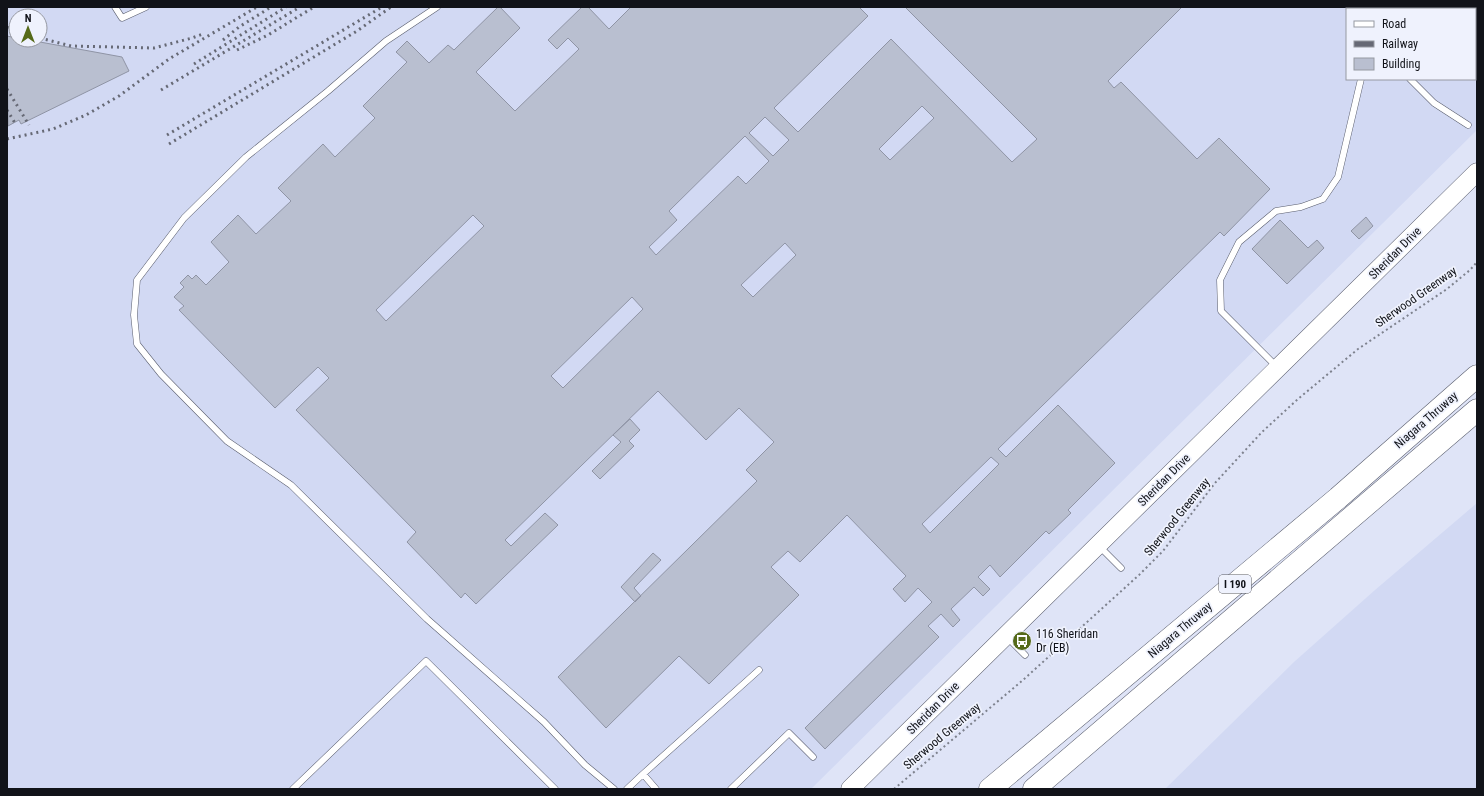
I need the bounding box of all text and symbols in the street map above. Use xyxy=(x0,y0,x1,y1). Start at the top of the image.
north arrow xyxy=(8,8,48,48)
legend xyxy=(1346,8,1476,80)
text: N xyxy=(25,12,32,25)
text: Road xyxy=(1382,17,1406,31)
text: Railway xyxy=(1382,37,1418,51)
text: Building xyxy=(1382,57,1420,71)
street label: Sheridan Drive xyxy=(1366,224,1424,282)
street label: Sherwood Greenway xyxy=(1373,264,1459,330)
street label: Niagara Thruway xyxy=(1392,389,1460,451)
street label: Sheridan Drive xyxy=(1135,451,1193,509)
street label: Sherwood Greenway xyxy=(1141,475,1213,559)
road number: I 190 xyxy=(1219,575,1251,593)
street label: Niagara Thruway xyxy=(1145,599,1215,661)
place label: 116 Sheridan Dr (EB) xyxy=(1036,627,1098,655)
bus stop icon: 116 Sheridan Dr (EB) xyxy=(1011,630,1033,652)
street label: Sheridan Drive xyxy=(904,679,962,737)
street label: Sherwood Greenway xyxy=(901,700,983,772)

